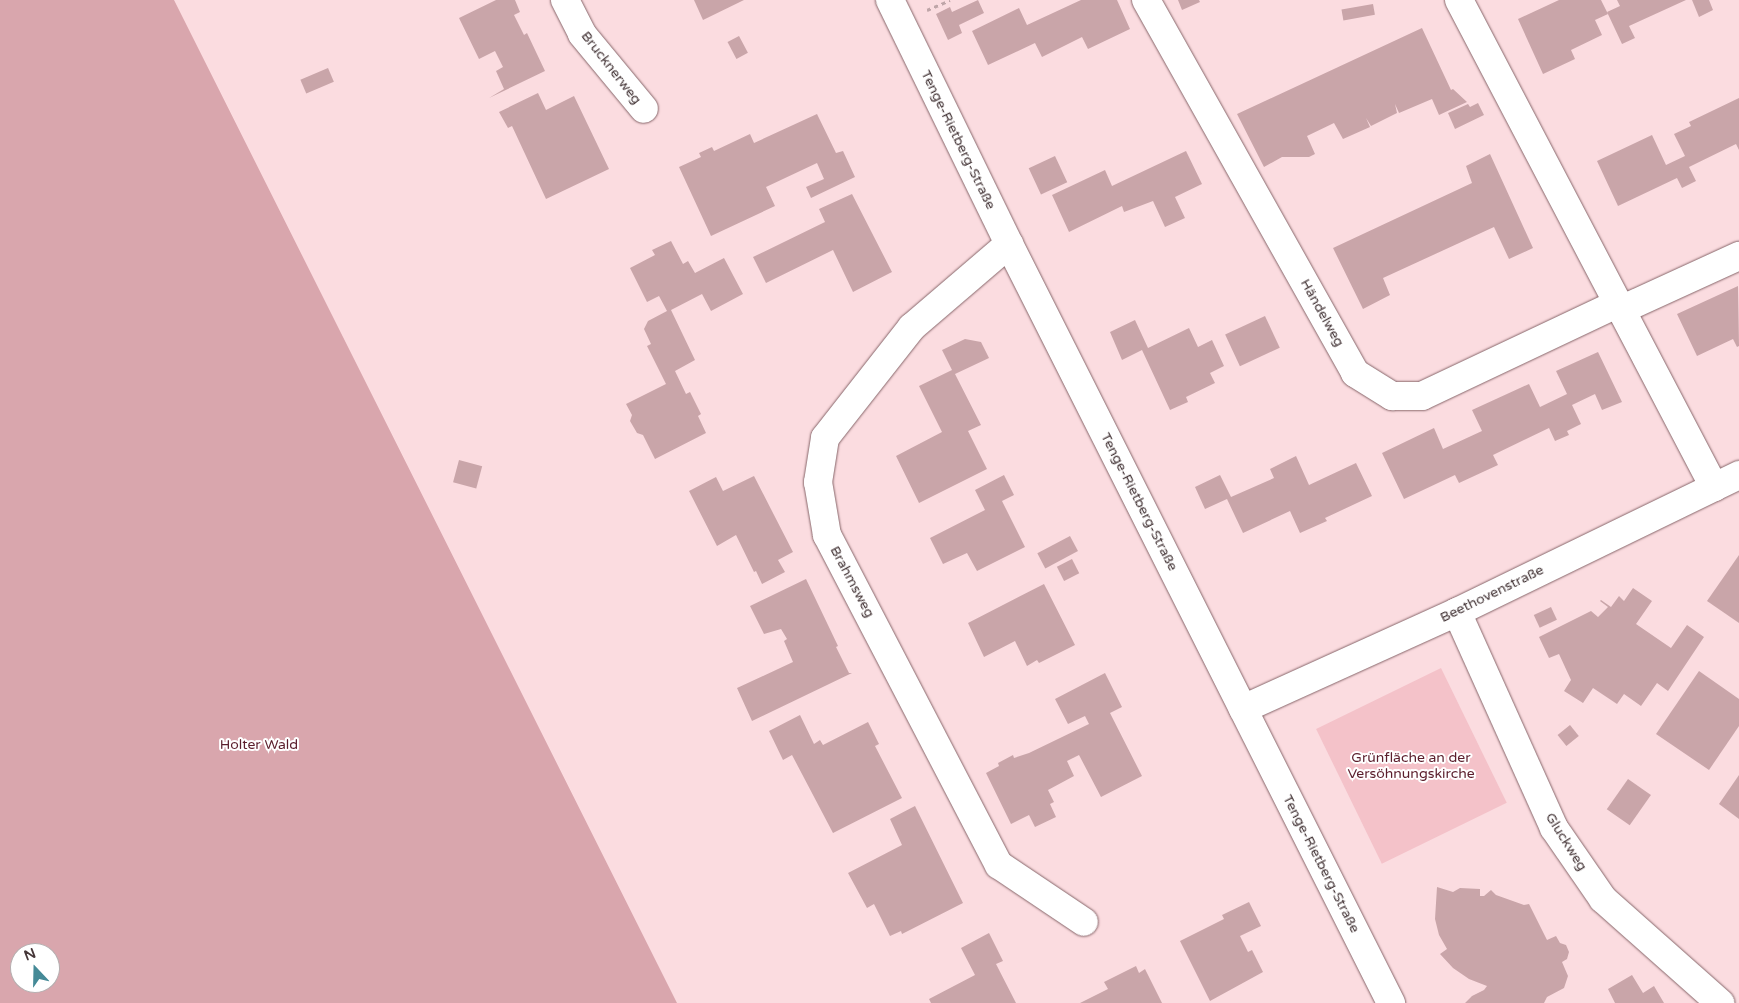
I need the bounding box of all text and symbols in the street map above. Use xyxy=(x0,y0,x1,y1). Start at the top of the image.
street label: Brucknerweg xyxy=(577,28,645,108)
street label: Tenge-Rietberg-Straße xyxy=(917,68,999,212)
street label: Händelweg xyxy=(1296,276,1348,350)
street label: Tenge-Rietberg-Straße xyxy=(1097,430,1181,574)
street label: Brahmsweg xyxy=(826,543,878,621)
street label: Beethovenstraße xyxy=(1437,562,1547,626)
park label: Holter Wald xyxy=(220,737,298,753)
park label: Grünfläche an der Versöhnungskirche xyxy=(1347,750,1475,782)
street label: Tenge-Rietberg-Straße xyxy=(1279,792,1363,936)
street label: Gluckweg xyxy=(1542,810,1590,874)
north arrow xyxy=(10,943,60,993)
text: N xyxy=(22,945,38,964)

